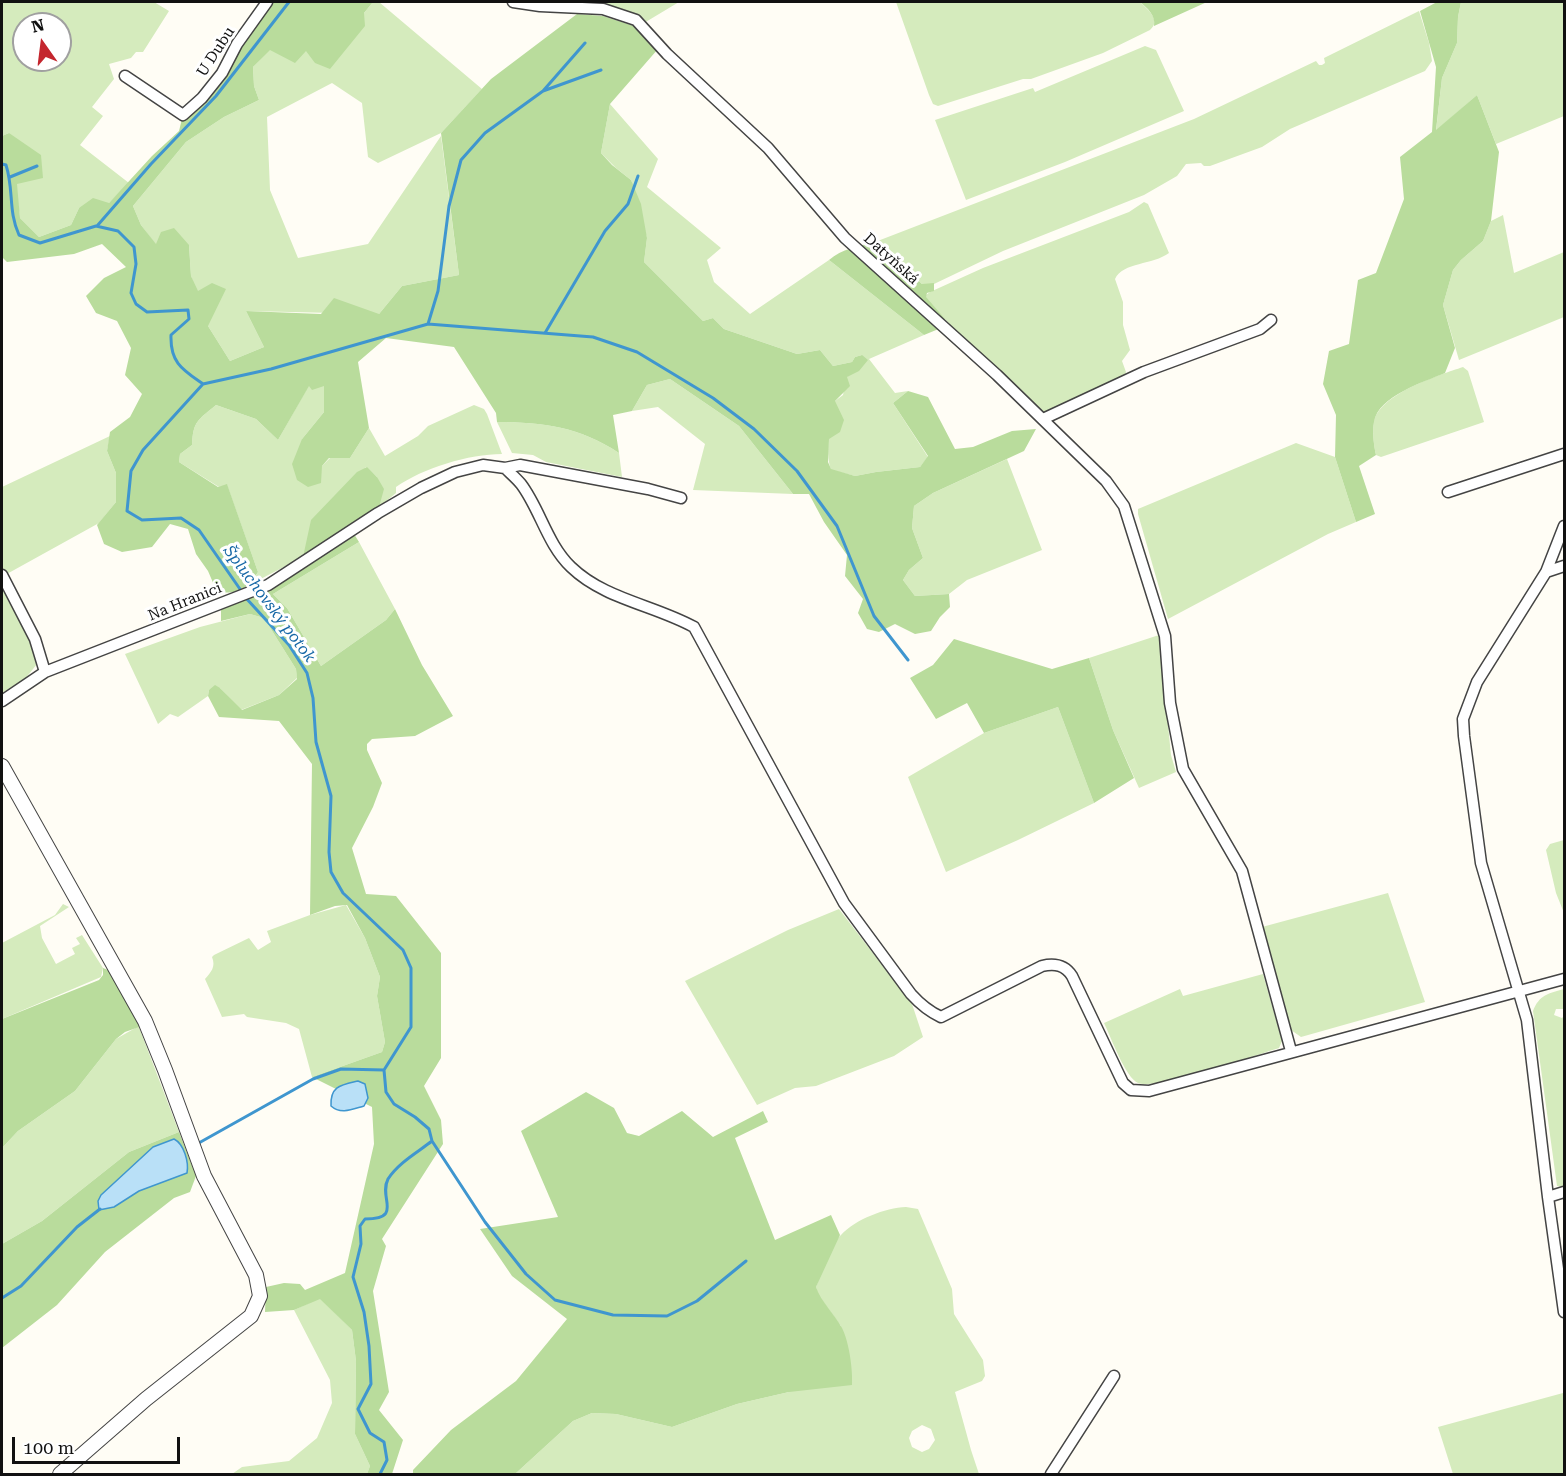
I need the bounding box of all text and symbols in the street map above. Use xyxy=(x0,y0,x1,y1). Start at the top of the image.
north arrow xyxy=(12,12,72,72)
text: N xyxy=(30,15,46,37)
street label: U Dubu xyxy=(193,24,239,80)
street label: Datyňská xyxy=(860,230,922,288)
water label: Špluchovský potok xyxy=(219,542,319,666)
street label: Na Hranici xyxy=(145,579,225,625)
scale bar xyxy=(15,1425,183,1463)
text: 100 m xyxy=(23,1437,74,1458)

